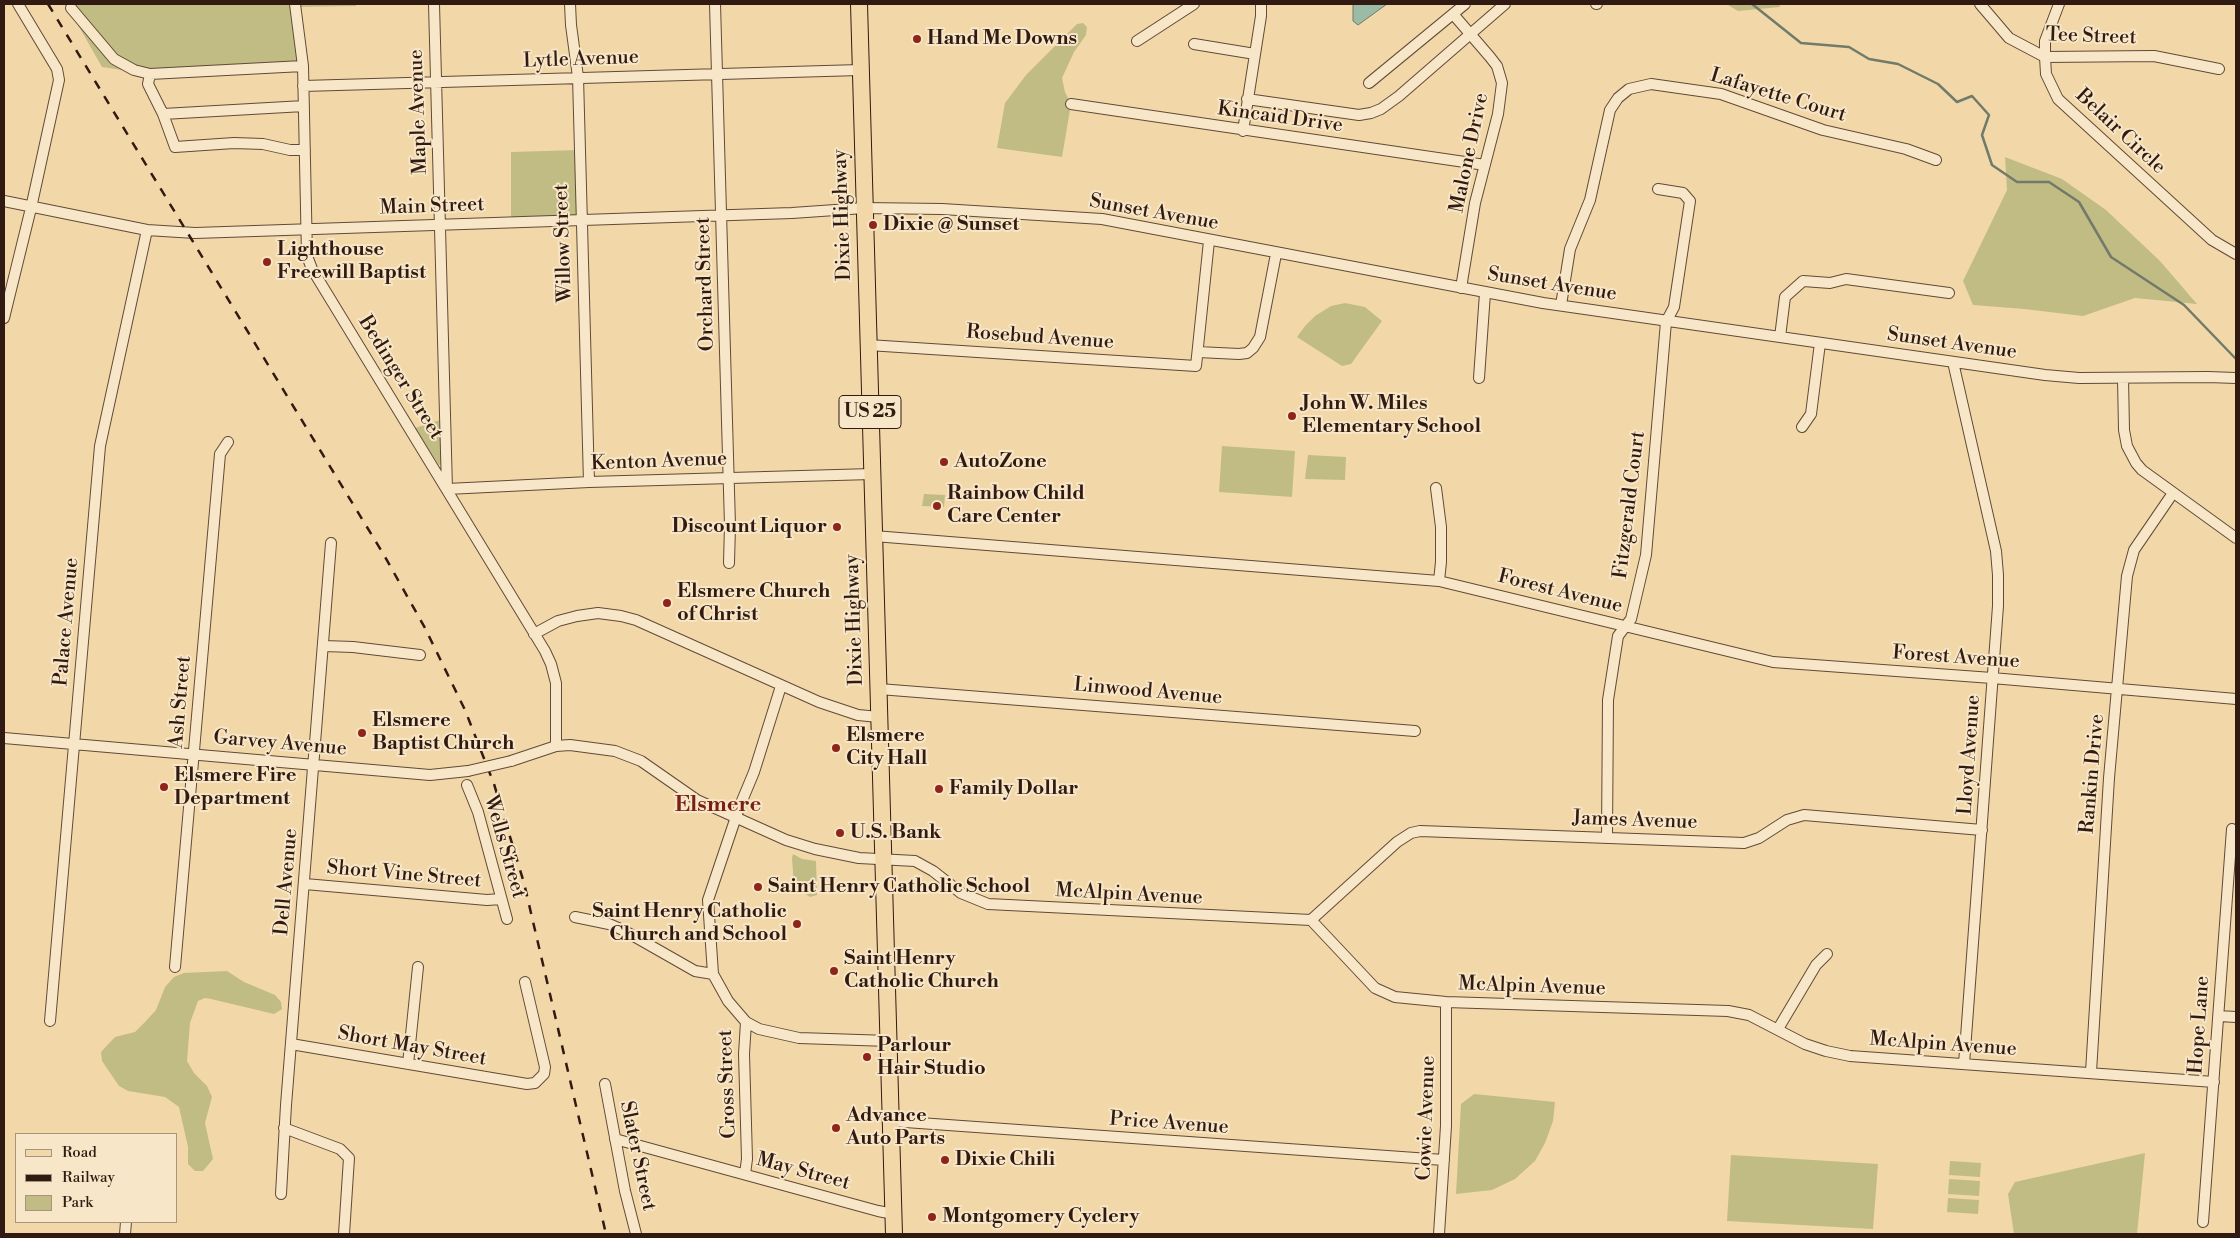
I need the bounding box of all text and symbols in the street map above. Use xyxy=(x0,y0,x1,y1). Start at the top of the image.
street label: Tee Street xyxy=(2045,23,2137,51)
place label: Hand Me Downs xyxy=(927,27,1077,51)
marker: Hand Me Downs xyxy=(911,33,923,45)
street label: Lytle Avenue xyxy=(523,46,639,74)
street label: Maple Avenue xyxy=(405,49,433,175)
street label: Lafayette Court xyxy=(1707,64,1849,128)
street label: Belair Circle xyxy=(2070,84,2170,180)
street label: Malone Drive xyxy=(1446,91,1494,215)
street label: Kincaid Drive xyxy=(1216,97,1344,139)
street label: Dixie Highway xyxy=(829,149,857,281)
street label: Willow Street xyxy=(550,183,578,303)
street label: Sunset Avenue xyxy=(1088,190,1220,236)
street label: Main Street xyxy=(379,193,485,221)
place label: Dixie @ Sunset xyxy=(883,213,1019,237)
street label: Orchard Street xyxy=(692,216,720,352)
marker: Dixie @ Sunset xyxy=(867,219,879,231)
place label: Lighthouse Freewill Baptist xyxy=(277,238,426,285)
marker: Lighthouse Freewill Baptist xyxy=(261,256,273,268)
street label: Sunset Avenue xyxy=(1486,263,1618,307)
street label: Bedinger Street xyxy=(352,312,448,444)
street label: Rosebud Avenue xyxy=(965,321,1115,355)
street label: Sunset Avenue xyxy=(1886,323,2018,365)
place label: John W. Miles Elementary School xyxy=(1302,392,1481,439)
road number: US 25 xyxy=(839,396,901,428)
marker: John W. Miles Elementary School xyxy=(1286,410,1298,422)
street label: Fitzgerald Court xyxy=(1609,430,1651,580)
street label: Kenton Avenue xyxy=(590,448,728,476)
place label: AutoZone xyxy=(954,450,1047,474)
marker: AutoZone xyxy=(938,456,950,468)
place label: Rainbow Child Care Center xyxy=(947,482,1085,529)
marker: Rainbow Child Care Center xyxy=(931,500,943,512)
place label: Discount Liquor xyxy=(672,515,827,539)
marker: Discount Liquor xyxy=(831,521,843,533)
street label: Dixie Highway xyxy=(841,554,869,686)
street label: Palace Avenue xyxy=(49,557,85,687)
street label: Forest Avenue xyxy=(1495,565,1625,619)
place label: Elsmere Church of Christ xyxy=(677,580,830,627)
marker: Elsmere Church of Christ xyxy=(661,597,673,609)
street label: Forest Avenue xyxy=(1892,642,2020,674)
street label: Ash Street xyxy=(165,655,197,749)
street label: Linwood Avenue xyxy=(1073,674,1223,710)
street label: Lloyd Avenue xyxy=(1954,694,1986,816)
place label: Elsmere Baptist Church xyxy=(372,709,514,756)
street label: Rankin Drive xyxy=(2076,713,2110,835)
place label: Elsmere City Hall xyxy=(846,724,927,771)
street label: Garvey Avenue xyxy=(212,726,348,762)
marker: Elsmere Baptist Church xyxy=(356,727,368,739)
marker: Elsmere City Hall xyxy=(830,742,842,754)
place label: Elsmere Fire Department xyxy=(174,764,296,811)
place label: Family Dollar xyxy=(949,777,1078,801)
marker: Elsmere Fire Department xyxy=(158,781,170,793)
marker: Family Dollar xyxy=(933,783,945,795)
street label: Wells Street xyxy=(478,793,530,901)
district label: Elsmere xyxy=(675,793,761,819)
street label: James Avenue xyxy=(1572,807,1698,835)
place label: U.S. Bank xyxy=(850,821,941,845)
street label: Dell Avenue xyxy=(270,827,304,937)
marker: U.S. Bank xyxy=(834,827,846,839)
street label: Short Vine Street xyxy=(326,856,482,894)
place label: Saint Henry Catholic School xyxy=(768,875,1030,899)
street label: McAlpin Avenue xyxy=(1055,879,1203,911)
marker: Saint Henry Catholic School xyxy=(752,881,764,893)
place label: Saint Henry Catholic Church and School xyxy=(592,900,787,947)
marker: Saint Henry Catholic Church and School xyxy=(791,918,803,930)
place label: Saint Henry Catholic Church xyxy=(844,947,999,994)
marker: Saint Henry Catholic Church xyxy=(828,965,840,977)
street label: McAlpin Avenue xyxy=(1458,972,1606,1002)
street label: Hope Lane xyxy=(2185,975,2215,1075)
street label: Short May Street xyxy=(336,1022,488,1072)
street label: McAlpin Avenue xyxy=(1869,1028,2017,1062)
street label: Cross Street xyxy=(714,1029,742,1139)
place label: Parlour Hair Studio xyxy=(877,1034,986,1081)
marker: Parlour Hair Studio xyxy=(861,1051,873,1063)
street label: Cowie Avenue xyxy=(1413,1055,1441,1181)
street label: Slater Street xyxy=(614,1099,660,1213)
place label: Advance Auto Parts xyxy=(846,1104,945,1151)
street label: Price Avenue xyxy=(1109,1108,1229,1140)
marker: Advance Auto Parts xyxy=(830,1122,842,1134)
legend xyxy=(15,1133,178,1223)
text: Road xyxy=(62,1143,97,1162)
street label: May Street xyxy=(754,1148,852,1196)
place label: Dixie Chili xyxy=(955,1148,1055,1172)
marker: Dixie Chili xyxy=(939,1154,951,1166)
text: Railway xyxy=(62,1168,115,1187)
text: Park xyxy=(62,1193,93,1212)
place label: Montgomery Cyclery xyxy=(942,1205,1140,1229)
marker: Montgomery Cyclery xyxy=(926,1211,938,1223)

